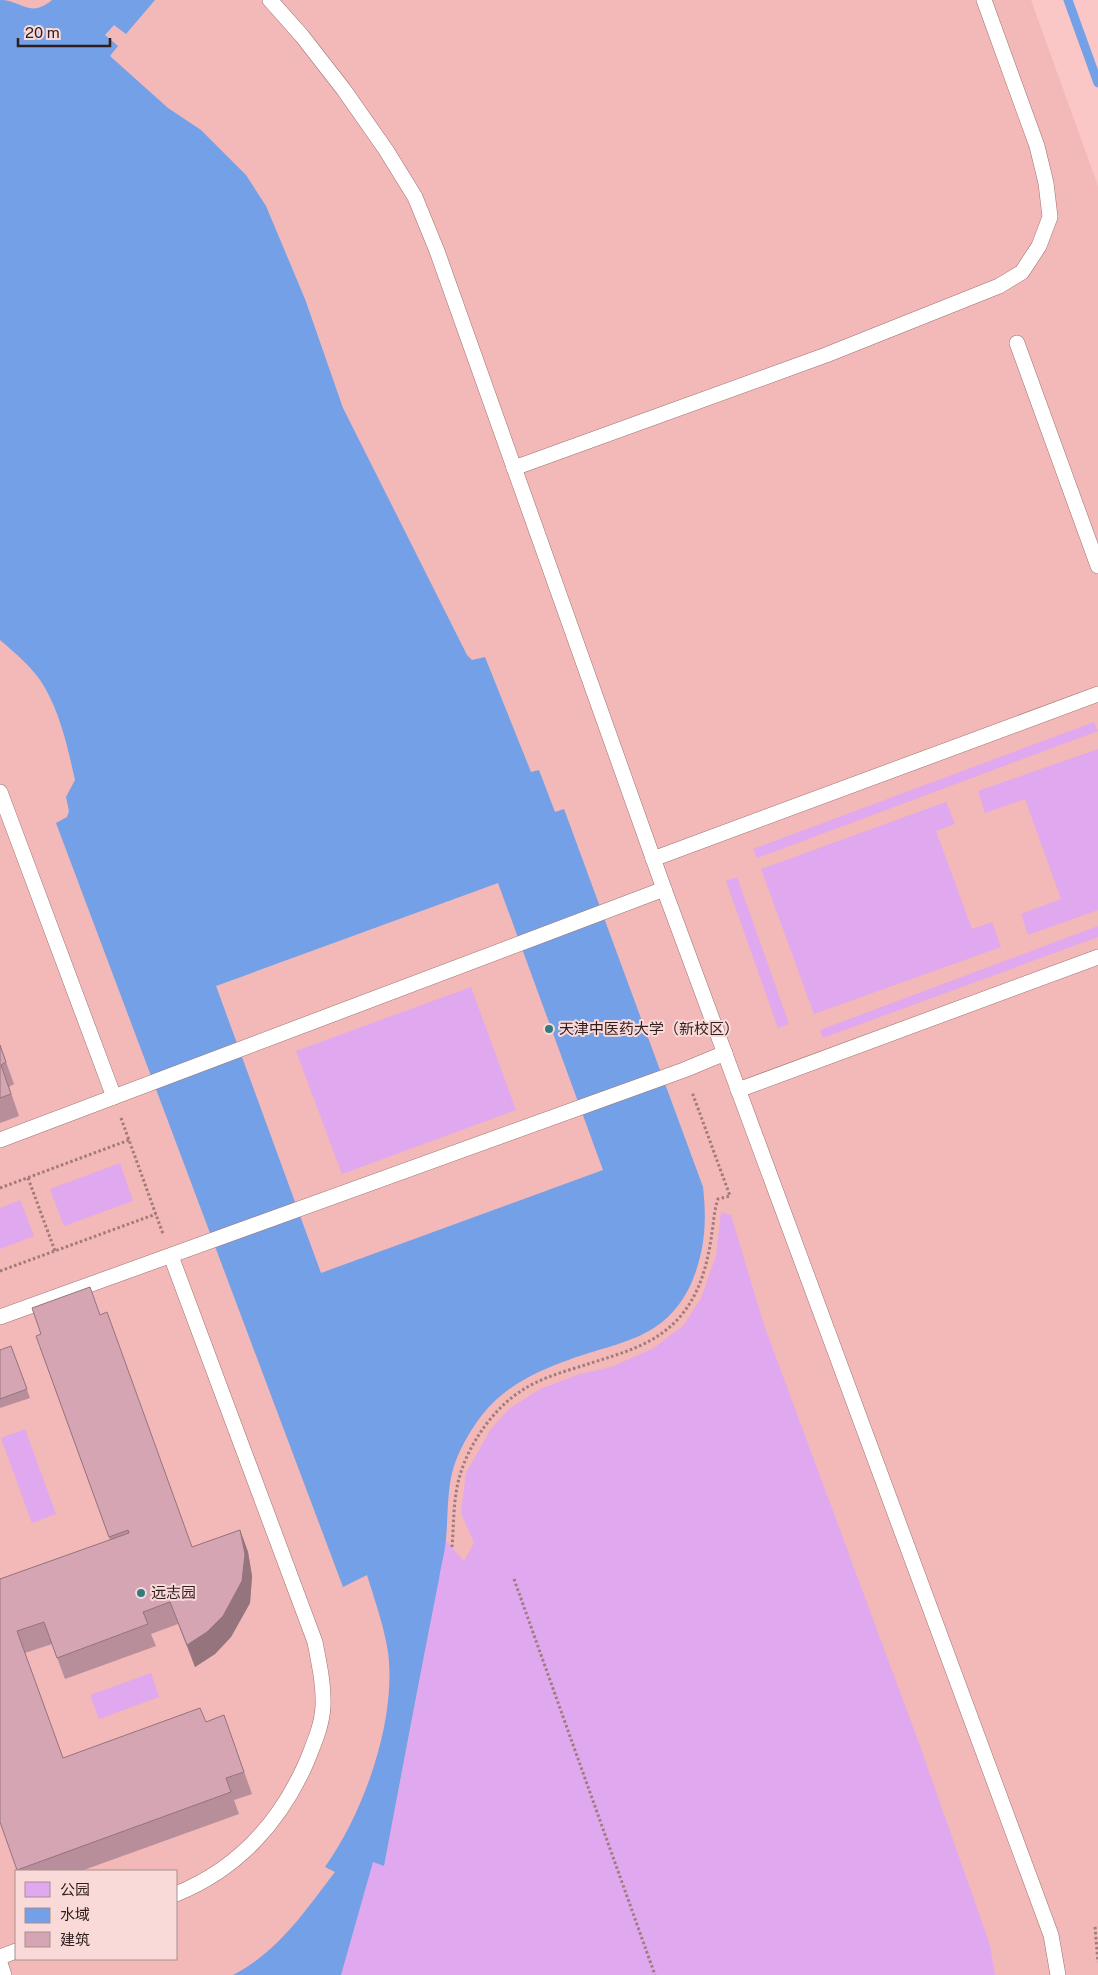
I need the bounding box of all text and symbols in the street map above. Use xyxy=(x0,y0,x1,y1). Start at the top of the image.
scale bar xyxy=(18,15,110,47)
text: 20 m xyxy=(25,24,60,41)
place label: 天津中医药大学（新校区） xyxy=(559,1020,739,1037)
marker: 天津中医药大学（新校区） xyxy=(543,1023,555,1035)
place label: 远志园 xyxy=(151,1584,196,1601)
marker: 远志园 xyxy=(135,1587,147,1599)
legend xyxy=(15,1870,178,1960)
text: 公园 xyxy=(60,1881,90,1898)
text: 水域 xyxy=(60,1906,90,1923)
text: 建筑 xyxy=(60,1931,90,1948)

